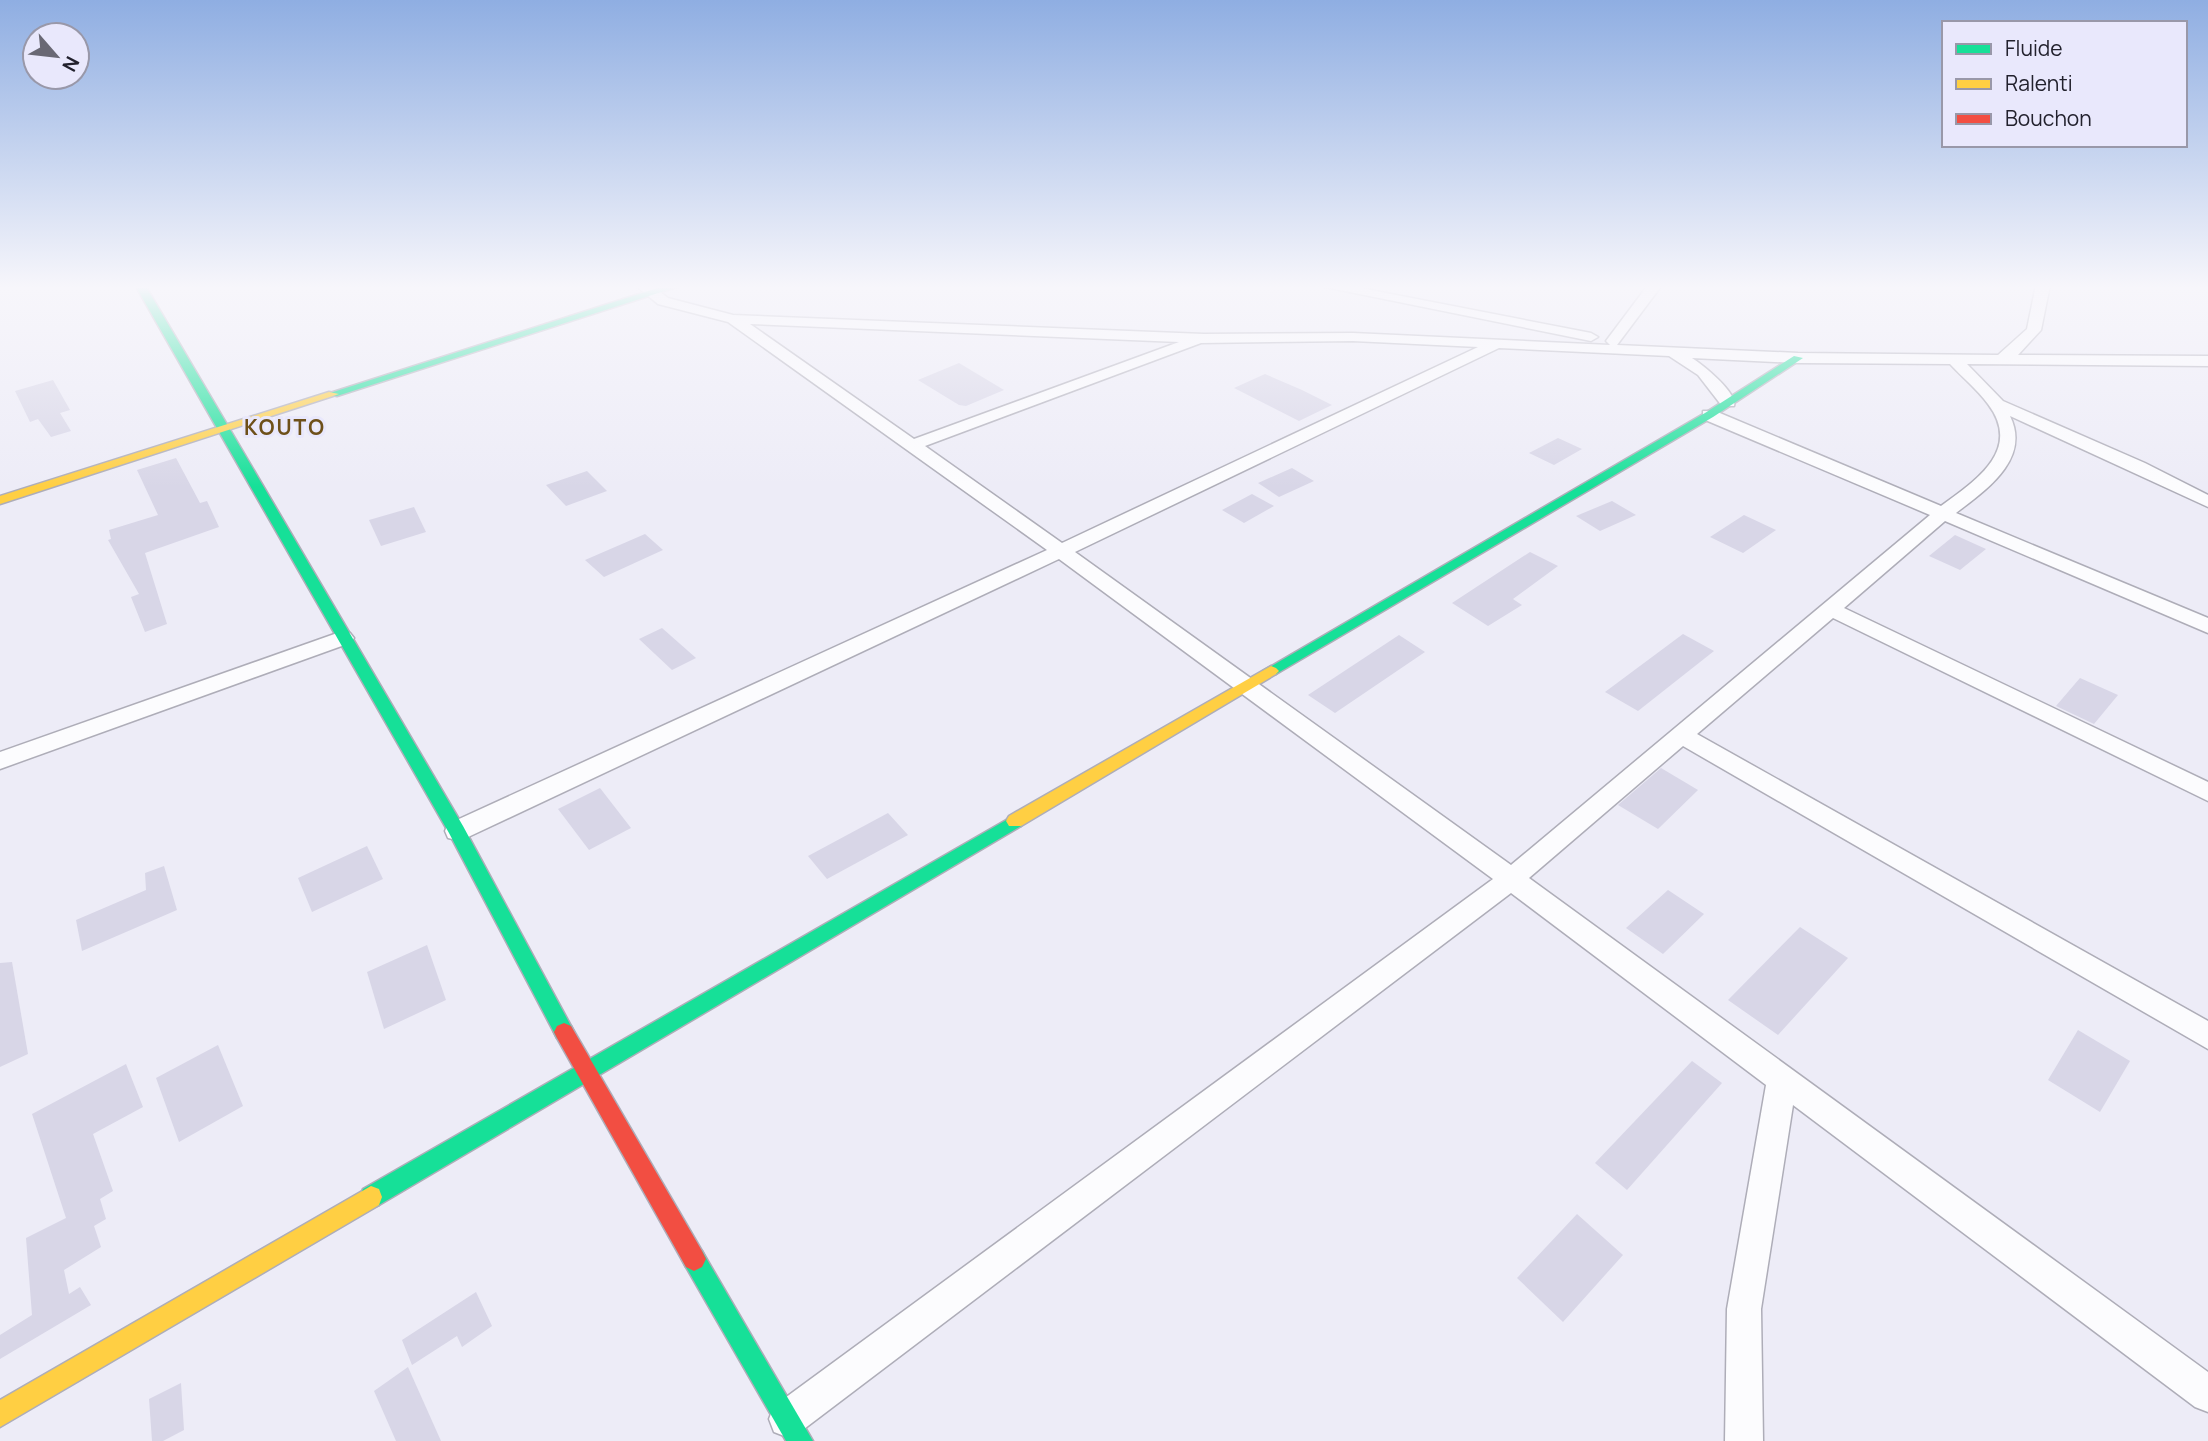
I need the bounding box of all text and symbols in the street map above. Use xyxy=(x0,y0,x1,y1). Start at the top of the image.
north arrow xyxy=(21,21,91,91)
legend xyxy=(1942,21,2187,147)
text: Fluide xyxy=(2005,34,2063,62)
text: N xyxy=(56,52,86,76)
text: Ralenti xyxy=(2005,69,2073,97)
text: Bouchon xyxy=(2005,104,2092,132)
district label: KOUTO xyxy=(244,413,326,441)

